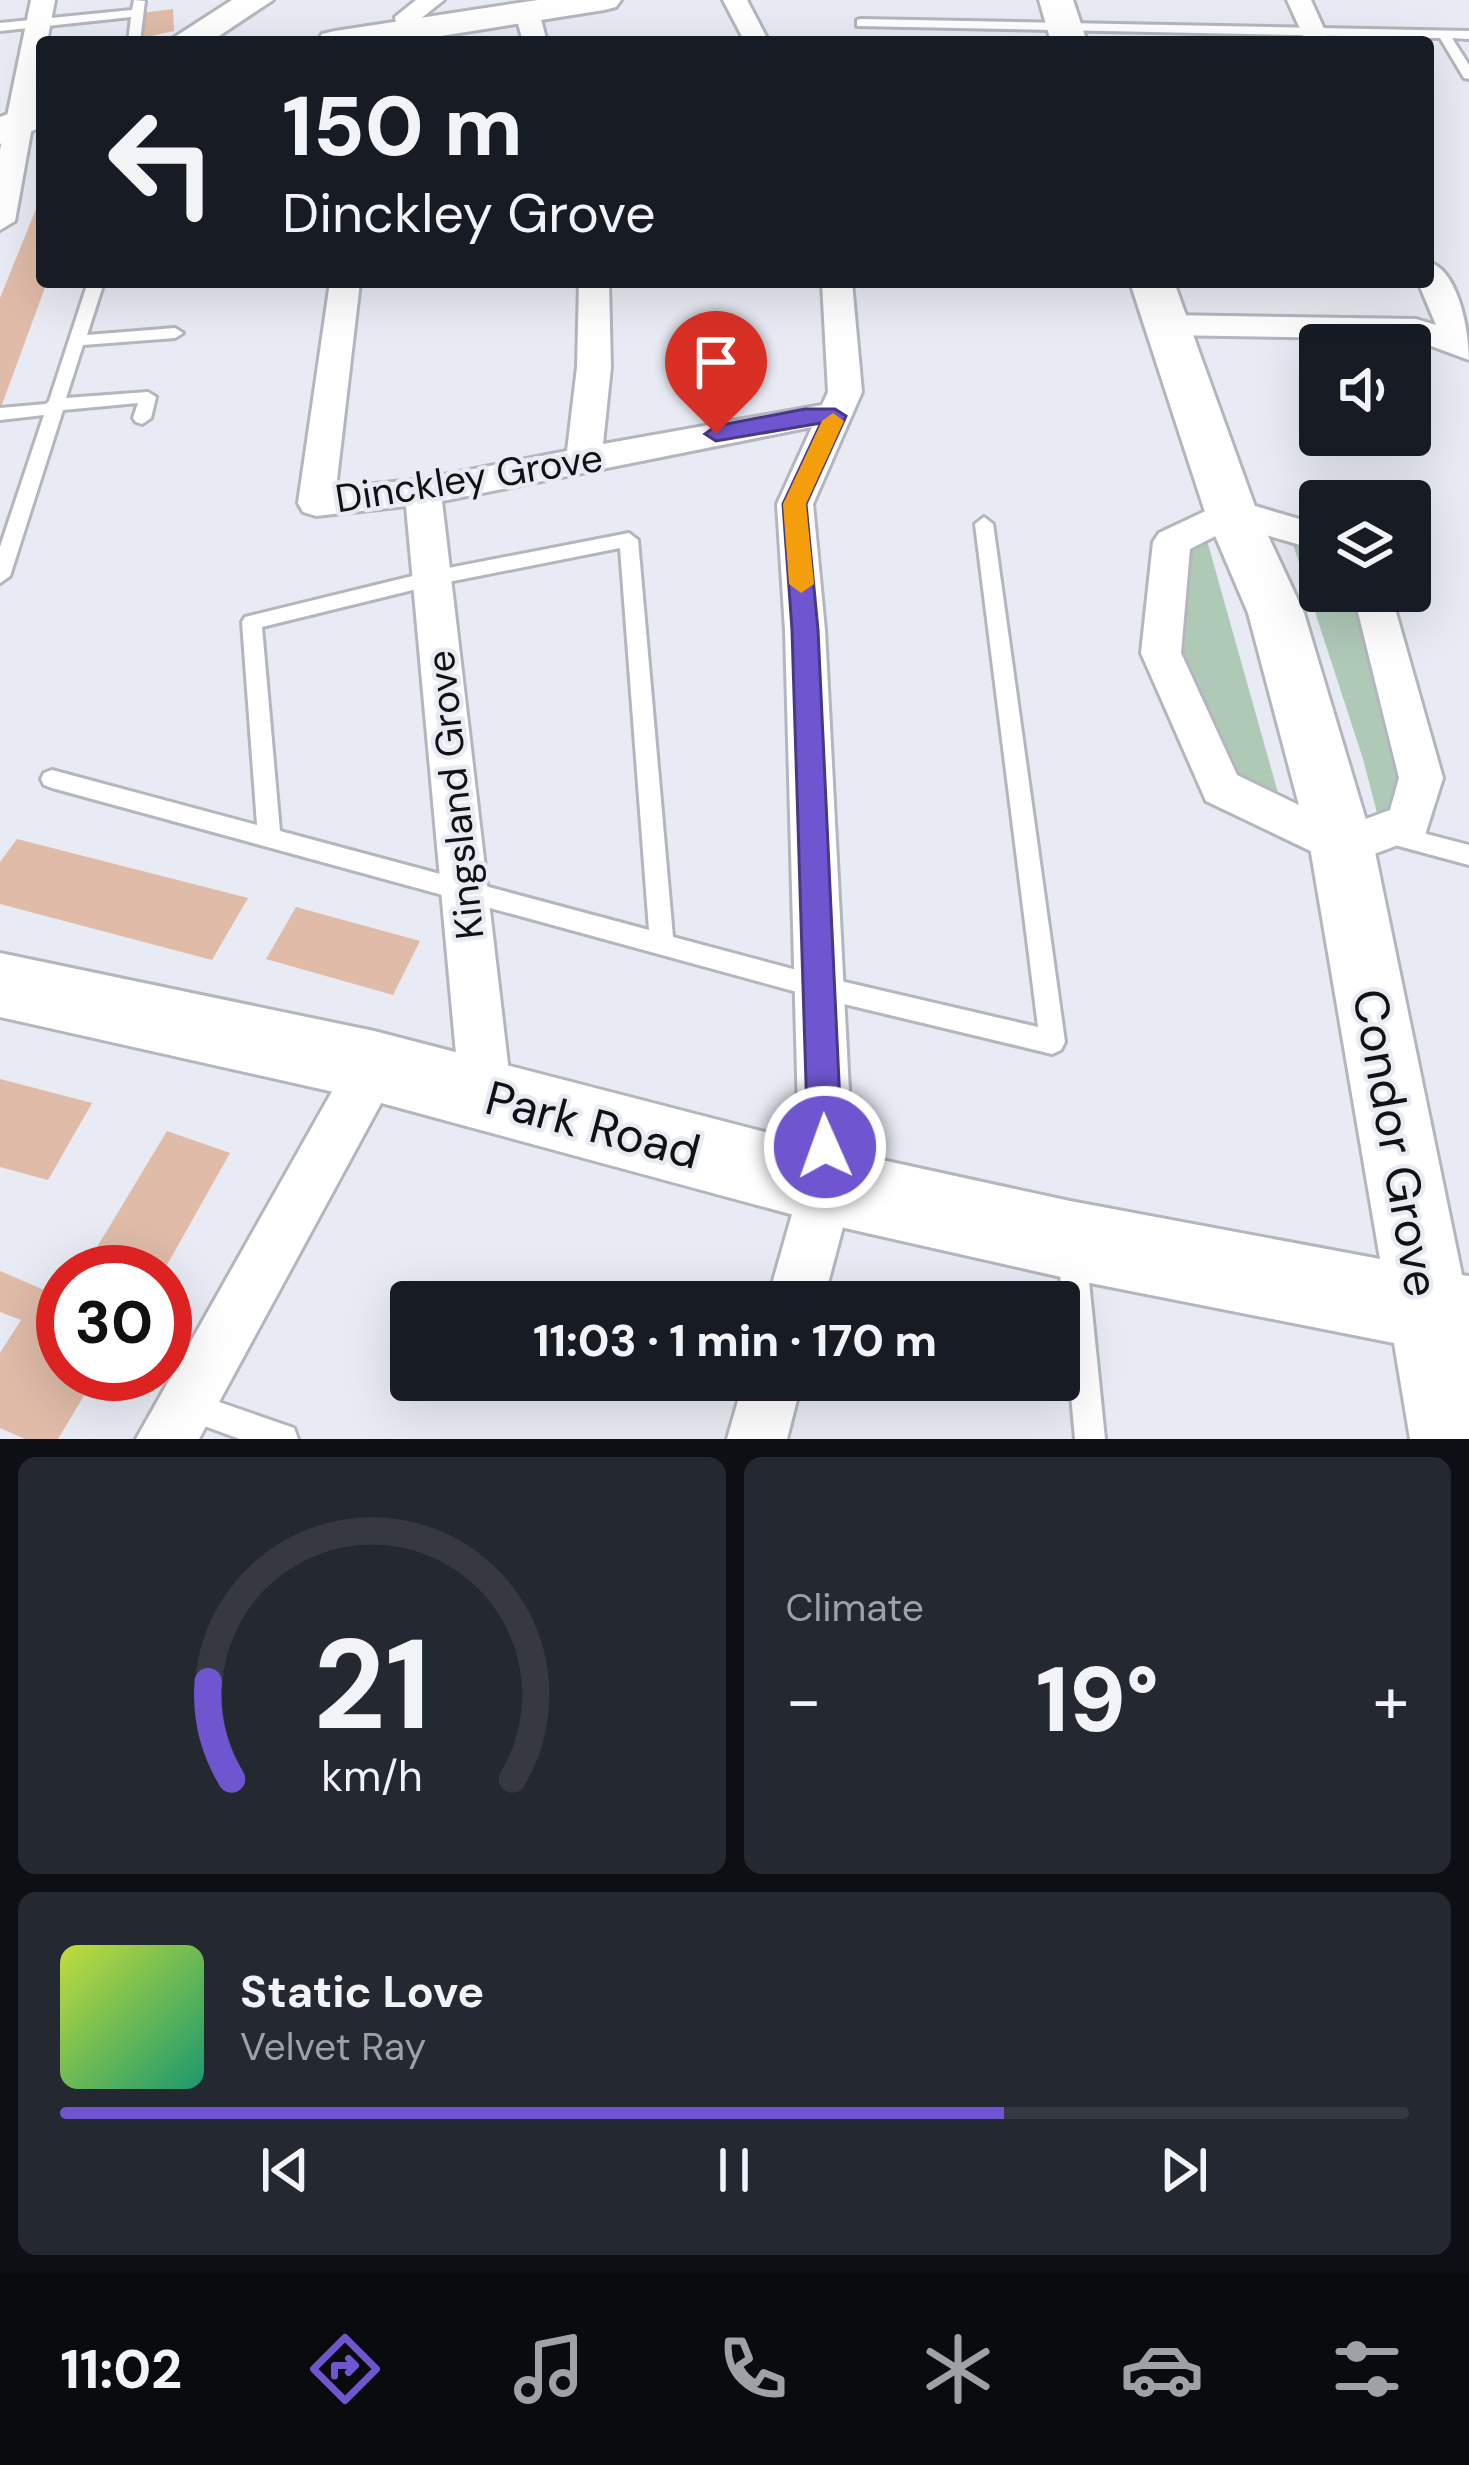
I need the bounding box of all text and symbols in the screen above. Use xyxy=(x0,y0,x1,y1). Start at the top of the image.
text: 150 m xyxy=(282,72,523,181)
icon: left xyxy=(84,84,240,240)
text: Dinckley Grove xyxy=(282,178,656,249)
pin xyxy=(665,311,767,434)
map controls xyxy=(1299,324,1431,612)
button: sound xyxy=(1299,324,1431,456)
icon: arrive xyxy=(683,329,749,395)
street label: Dinckley Grove xyxy=(332,432,606,524)
button: layers xyxy=(1299,480,1431,612)
street label: Kingsland Grove xyxy=(414,648,496,942)
street label: Condor Grove xyxy=(1338,984,1454,1302)
street label: Park Road xyxy=(479,1066,707,1184)
position arrow xyxy=(762,1084,888,1210)
speed limit sign: 30 xyxy=(36,1245,192,1401)
text: 11:03 · 1 min · 170 m xyxy=(533,1311,937,1370)
text: Climate xyxy=(786,1582,924,1633)
text: 21 xyxy=(313,1604,430,1767)
text: 19° xyxy=(1036,1642,1159,1759)
text: − xyxy=(786,1658,822,1743)
text: + xyxy=(1373,1658,1409,1743)
text: km/h xyxy=(321,1747,422,1803)
text: Static Love xyxy=(240,1962,484,2021)
text: Velvet Ray xyxy=(240,2021,426,2072)
icon: previous xyxy=(252,2137,318,2203)
icon: pause xyxy=(701,2137,767,2203)
icon: next xyxy=(1151,2137,1217,2203)
icon: directions xyxy=(303,2327,387,2411)
icon: music xyxy=(507,2327,591,2411)
icon: phone xyxy=(711,2327,795,2411)
icon: climate xyxy=(916,2327,1000,2411)
icon: car xyxy=(1120,2327,1204,2411)
icon: filters xyxy=(1325,2327,1409,2411)
text: 11:02 xyxy=(60,2334,182,2405)

